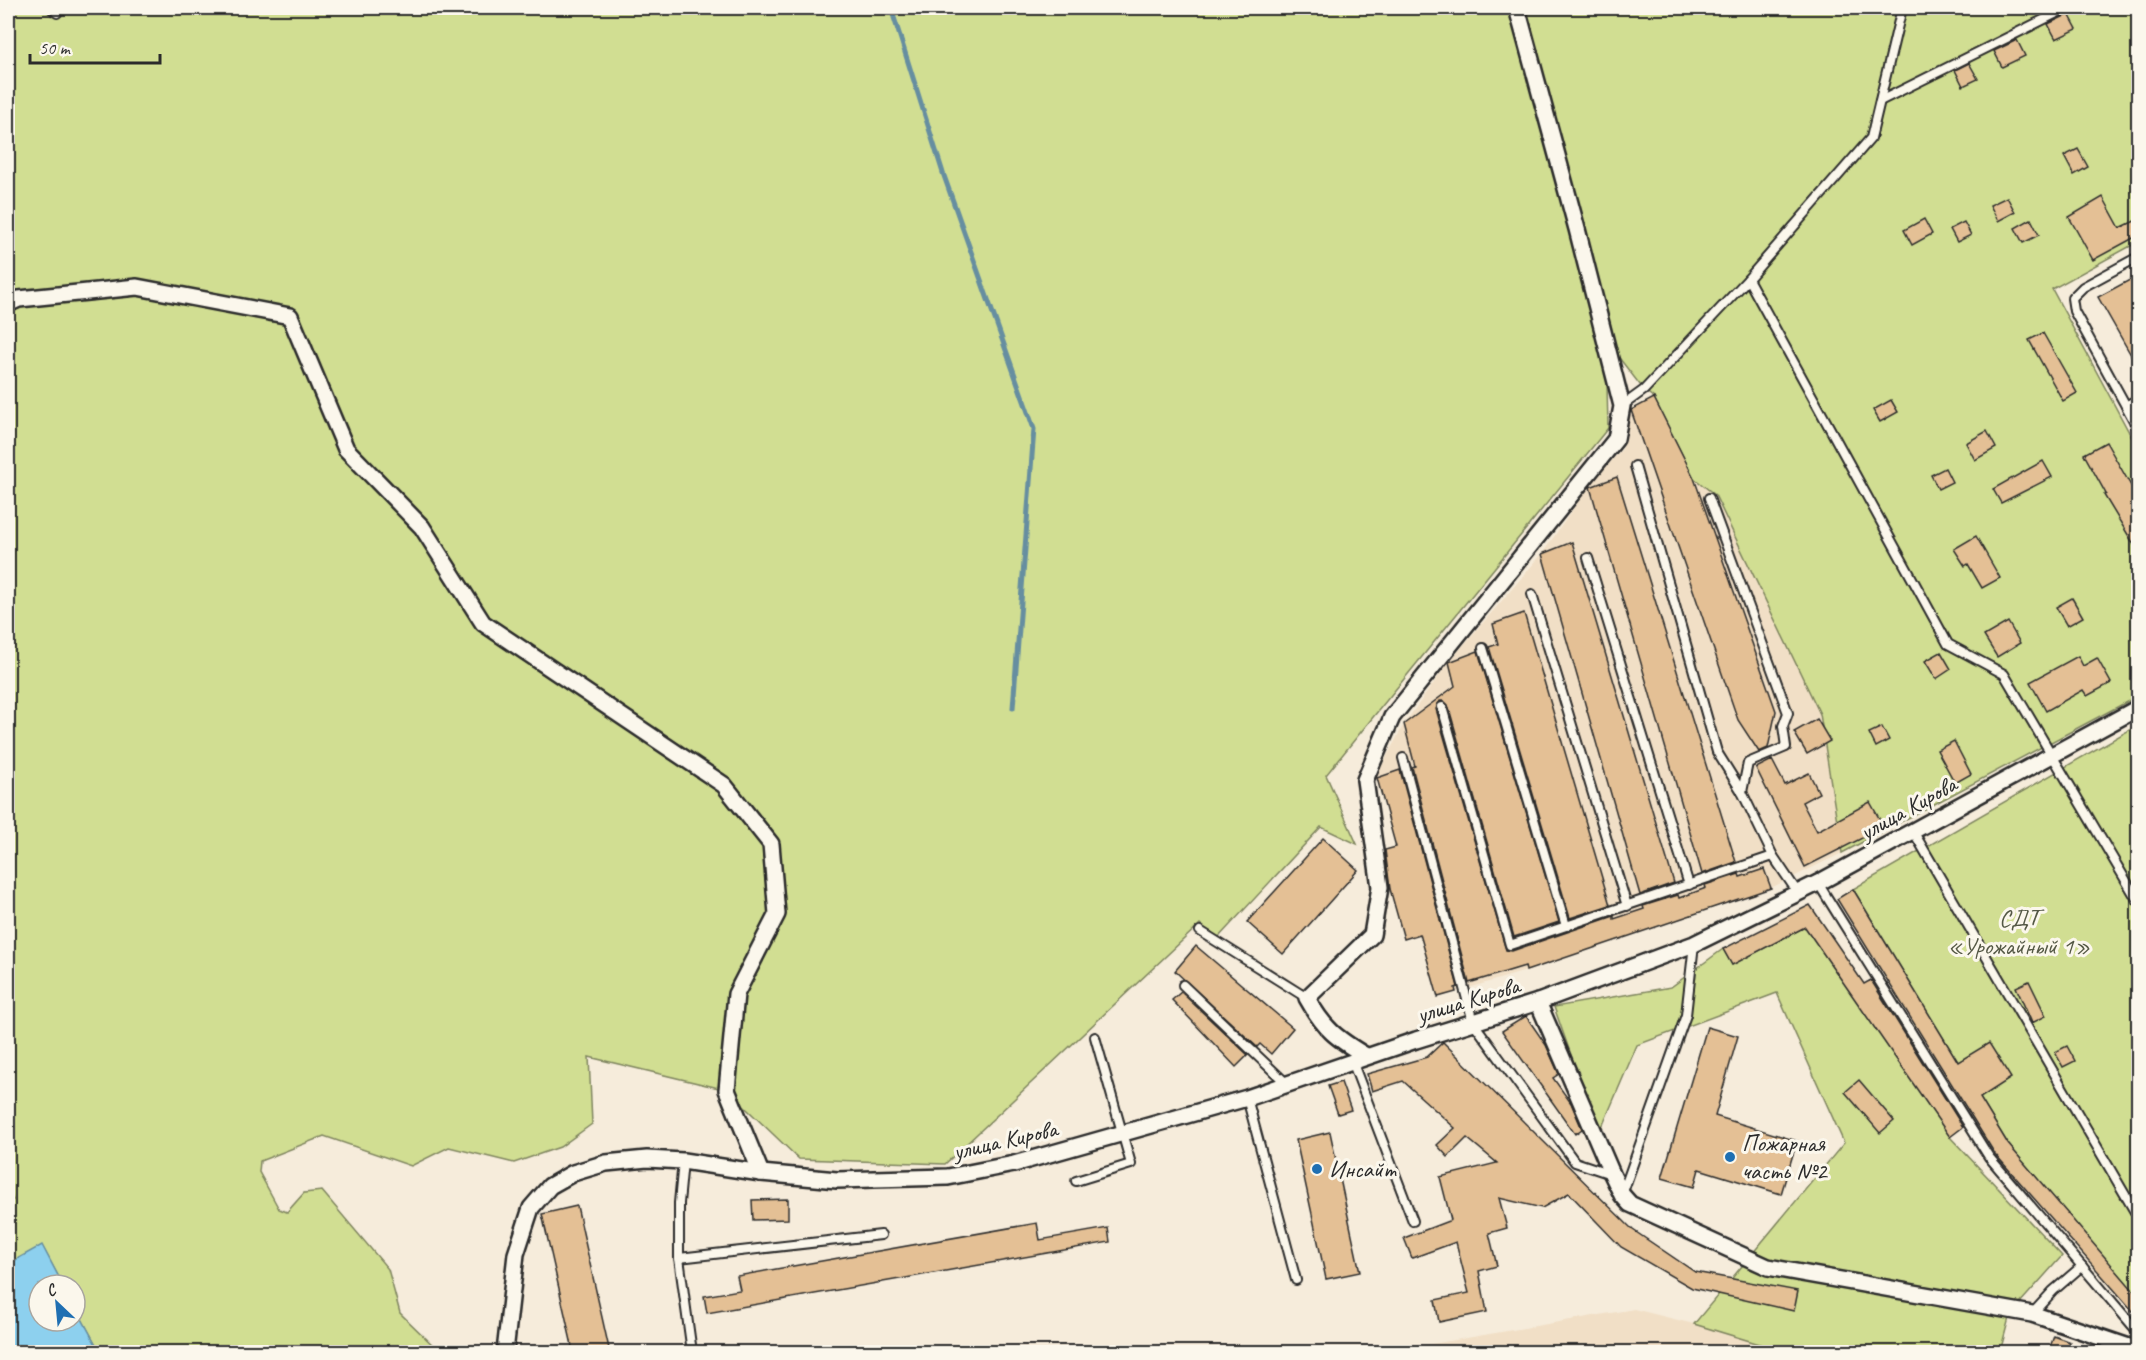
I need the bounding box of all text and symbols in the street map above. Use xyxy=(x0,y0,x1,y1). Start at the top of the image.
scale bar xyxy=(30,27,160,65)
text: 50 m xyxy=(39,37,72,59)
street label: улица Кирова xyxy=(1853,768,1963,848)
park label: СДТ «Урожайный 1» xyxy=(1948,903,2090,961)
street label: улица Кирова xyxy=(1411,970,1525,1030)
street label: улица Кирова xyxy=(948,1113,1062,1167)
place label: Пожарная часть №2 xyxy=(1742,1128,1829,1186)
marker: Пожарная часть №2 xyxy=(1723,1150,1737,1164)
place label: Инсайт xyxy=(1329,1154,1397,1184)
marker: Инсайт xyxy=(1310,1162,1324,1176)
north arrow xyxy=(27,1273,87,1333)
text: С xyxy=(43,1279,61,1301)

